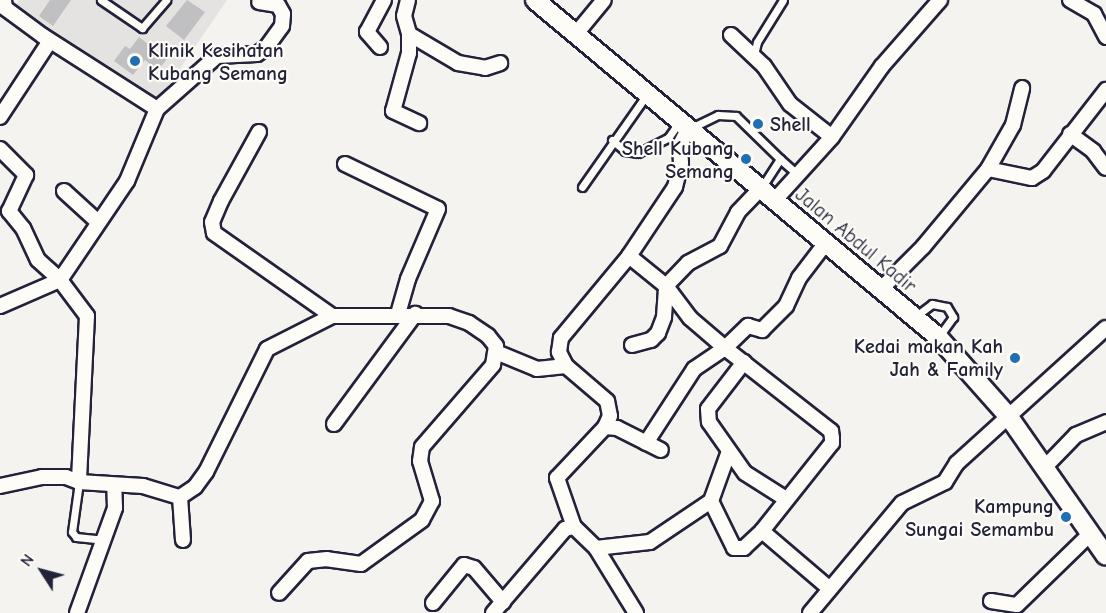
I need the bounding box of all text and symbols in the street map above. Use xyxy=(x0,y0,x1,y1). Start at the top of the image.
place label: Klinik Kesihatan Kubang Semang xyxy=(148,38,288,85)
marker: Klinik Kesihatan Kubang Semang xyxy=(126,52,144,70)
place label: Shell xyxy=(770,112,811,136)
marker: Shell xyxy=(751,117,765,131)
place label: Shell Kubang Semang xyxy=(622,136,734,183)
marker: Shell Kubang Semang xyxy=(739,152,753,166)
street label: Jalan Abdul Kadir xyxy=(791,182,921,298)
place label: Kedai makan Kah Jah & Family xyxy=(854,334,1003,381)
marker: Kedai makan Kah Jah & Family xyxy=(1008,351,1022,365)
place label: Kampung Sungai Semambu xyxy=(905,494,1054,541)
marker: Kampung Sungai Semambu xyxy=(1059,510,1073,524)
north arrow xyxy=(12,541,72,601)
text: N xyxy=(17,551,38,570)

